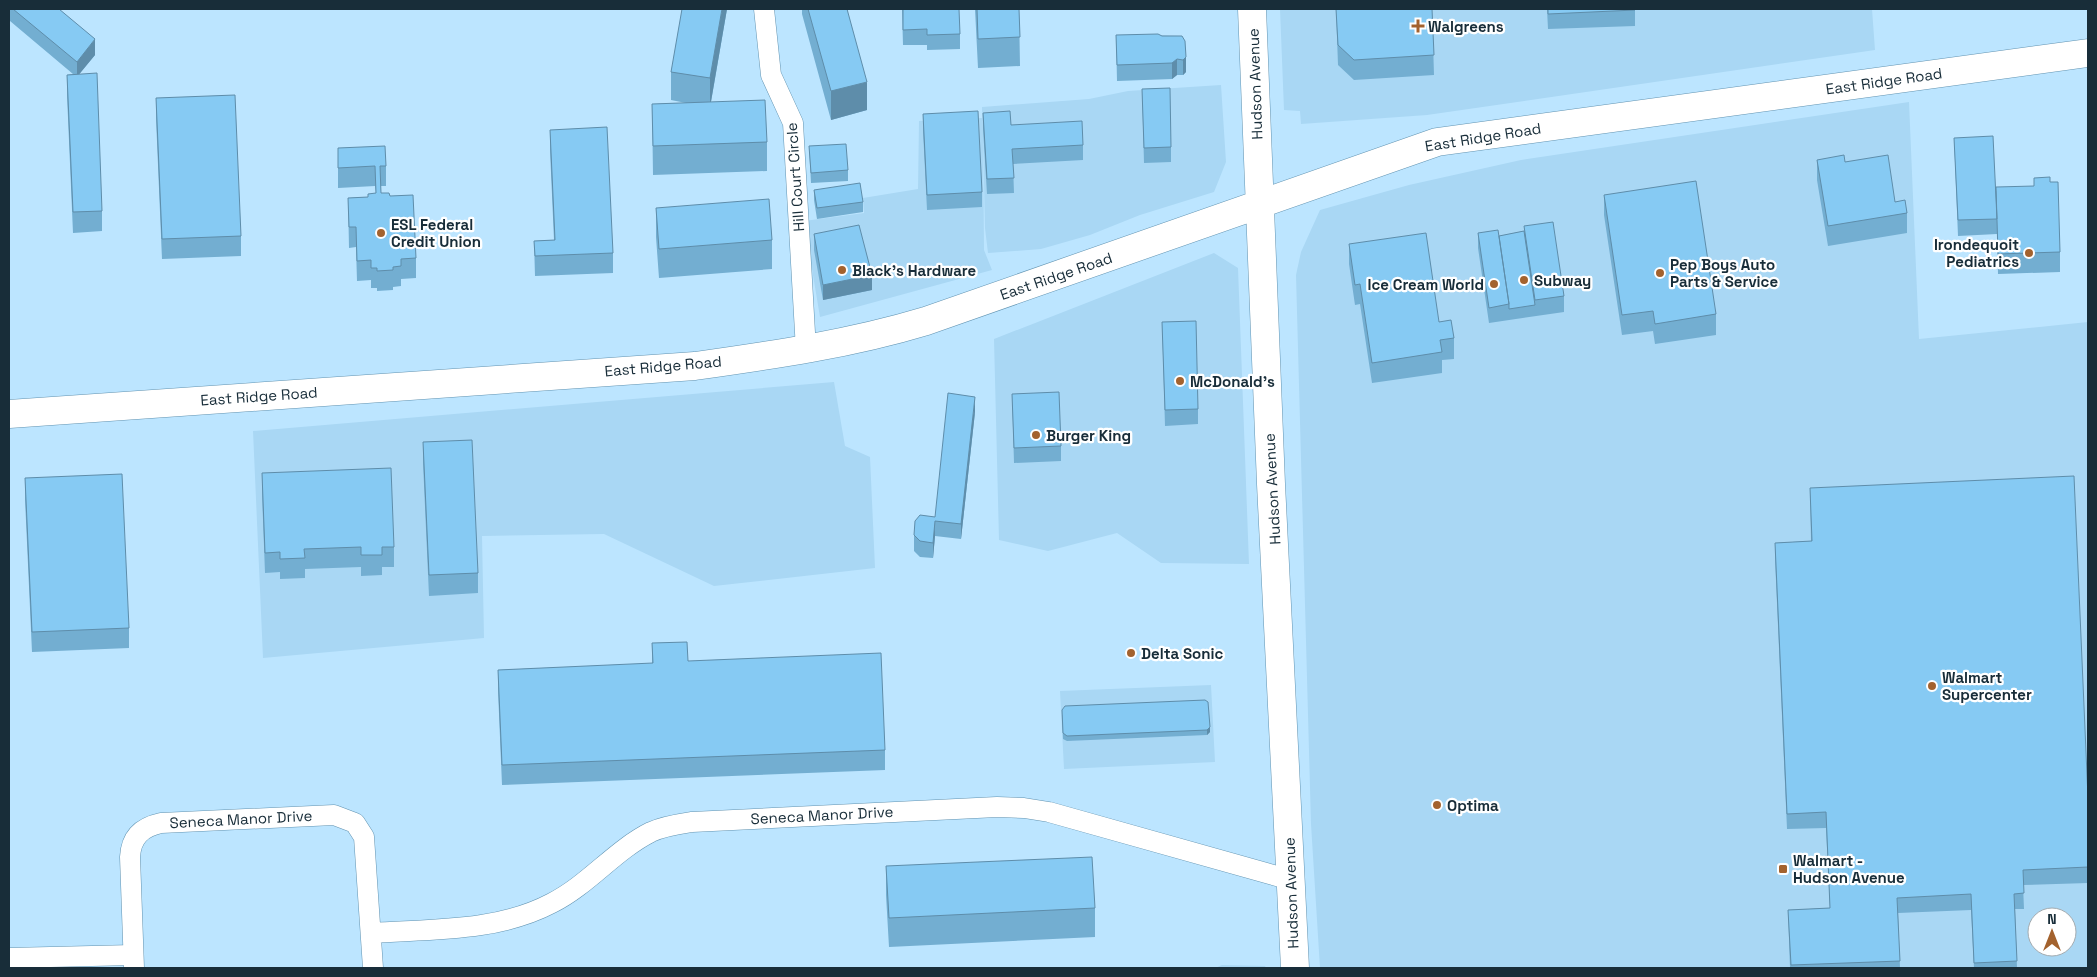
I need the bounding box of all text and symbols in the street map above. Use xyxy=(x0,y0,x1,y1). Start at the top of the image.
place label: Walgreens xyxy=(1428,17,1504,36)
marker: Walgreens xyxy=(1412,20,1424,32)
street label: Hudson Avenue xyxy=(1244,28,1266,140)
street label: East Ridge Road xyxy=(1825,63,1943,99)
street label: East Ridge Road xyxy=(1423,118,1543,156)
street label: Hill Court Circle xyxy=(782,122,808,232)
place label: ESL Federal Credit Union xyxy=(391,215,481,251)
marker: ESL Federal Credit Union xyxy=(375,227,387,239)
place label: Irondequoit Pediatrics xyxy=(1934,235,2019,271)
marker: Irondequoit Pediatrics xyxy=(2023,247,2035,259)
street label: East Ridge Road xyxy=(997,248,1115,304)
place label: Pep Boys Auto Parts & Service xyxy=(1670,255,1778,291)
place label: Black's Hardware xyxy=(852,261,977,280)
marker: Black's Hardware xyxy=(836,264,848,276)
marker: Pep Boys Auto Parts & Service xyxy=(1654,267,1666,279)
place label: Subway xyxy=(1534,271,1591,290)
marker: Subway xyxy=(1518,274,1530,286)
place label: Ice Cream World xyxy=(1368,275,1484,294)
marker: Ice Cream World xyxy=(1488,278,1500,290)
street label: East Ridge Road xyxy=(604,351,722,381)
place label: McDonald's xyxy=(1190,372,1275,391)
marker: McDonald's xyxy=(1174,375,1186,387)
street label: East Ridge Road xyxy=(200,382,318,410)
place label: Burger King xyxy=(1046,426,1131,445)
marker: Burger King xyxy=(1030,429,1042,441)
street label: Hudson Avenue xyxy=(1260,433,1284,545)
place label: Delta Sonic xyxy=(1141,644,1223,663)
marker: Delta Sonic xyxy=(1125,647,1137,659)
place label: Walmart Supercenter xyxy=(1942,668,2032,704)
marker: Walmart Supercenter xyxy=(1926,680,1938,692)
place label: Optima xyxy=(1447,796,1499,815)
marker: Optima xyxy=(1431,799,1443,811)
street label: Seneca Manor Drive xyxy=(750,802,894,828)
street label: Seneca Manor Drive xyxy=(169,806,313,832)
street label: Hudson Avenue xyxy=(1280,837,1302,949)
place label: Walmart - Hudson Avenue xyxy=(1793,851,1905,887)
marker: Walmart - Hudson Avenue xyxy=(1777,863,1789,875)
north arrow xyxy=(2027,907,2077,957)
text: N xyxy=(2047,910,2057,928)

